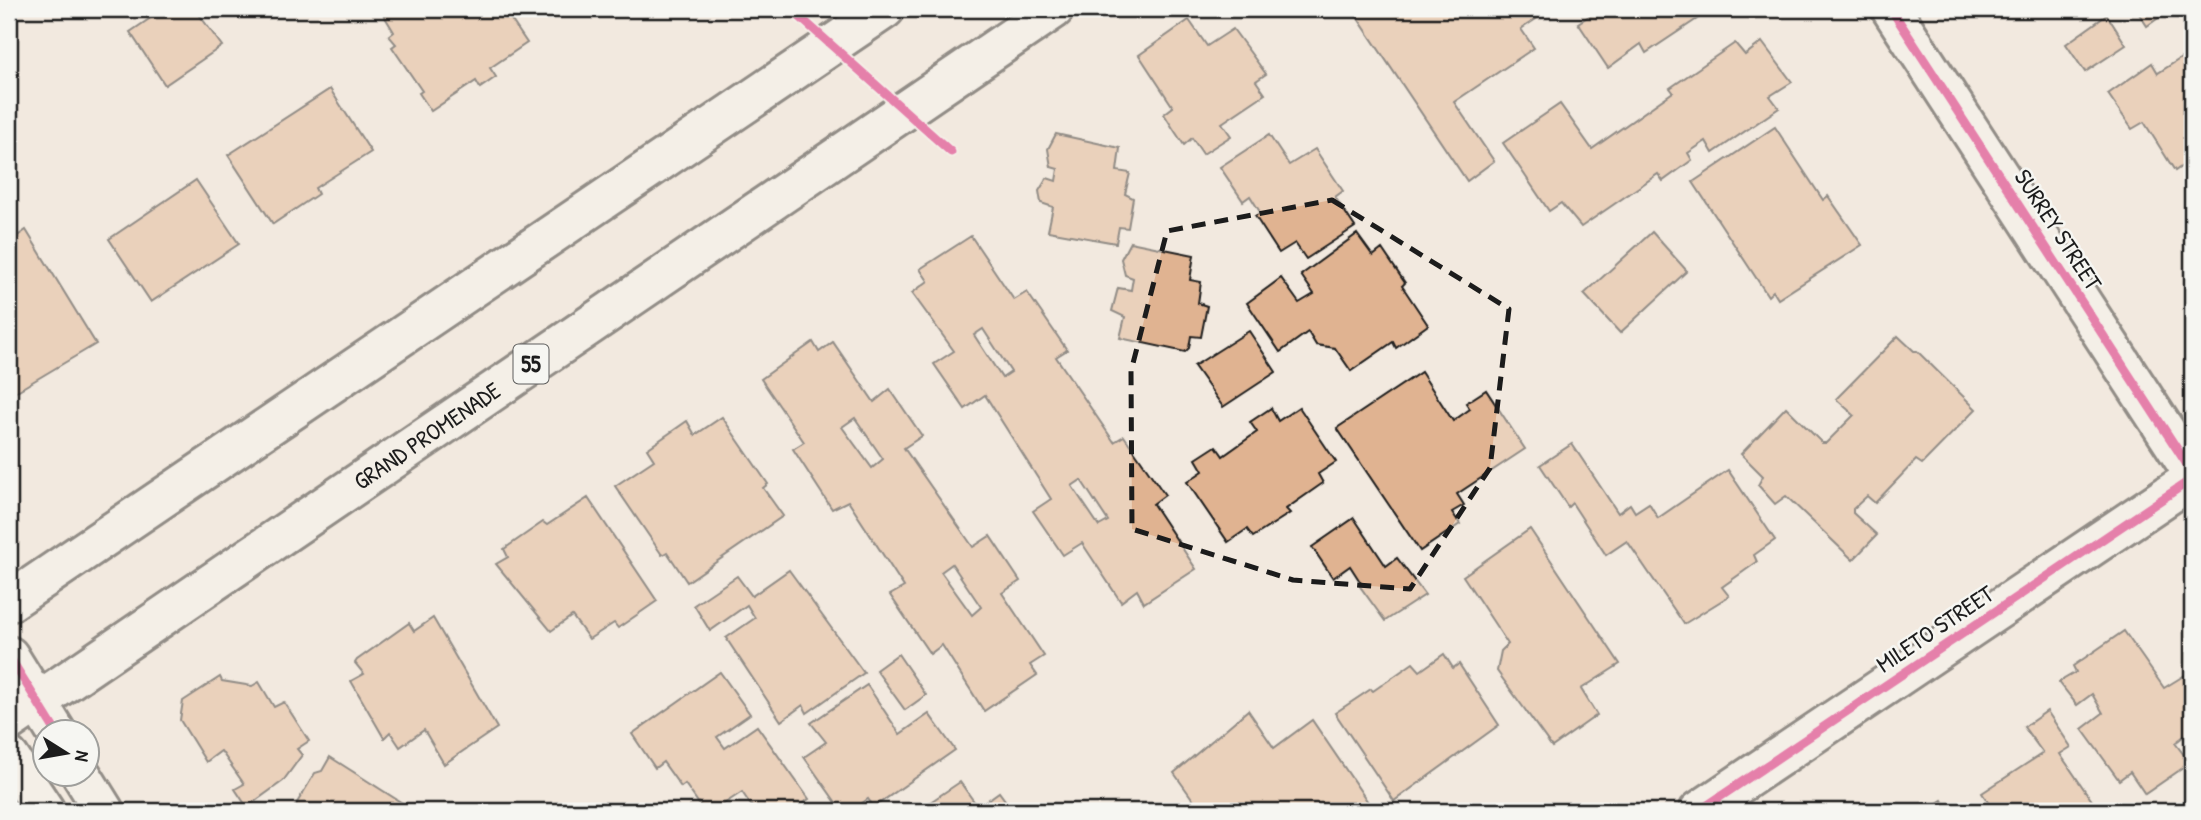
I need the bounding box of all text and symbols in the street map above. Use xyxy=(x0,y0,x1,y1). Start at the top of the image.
street label: SURREY STREET xyxy=(2008,163,2110,297)
road number: 55 xyxy=(514,344,548,384)
street label: GRAND PROMENADE xyxy=(347,374,507,497)
street label: MILETO STREET xyxy=(1869,577,2000,679)
north arrow xyxy=(32,718,102,788)
text: N xyxy=(69,749,96,764)

